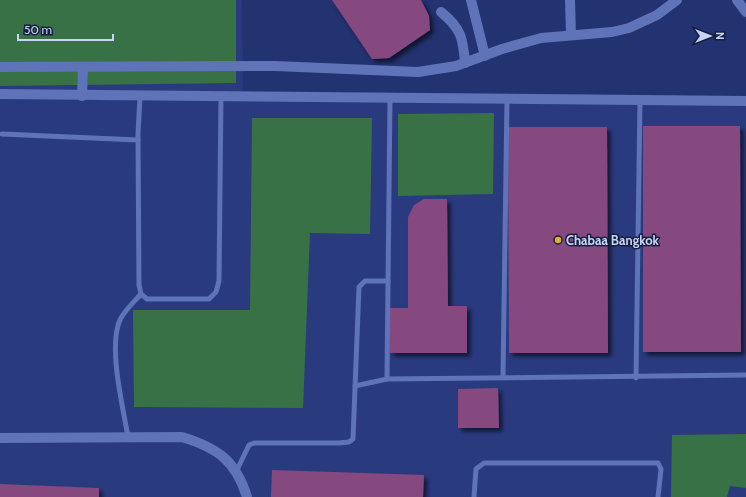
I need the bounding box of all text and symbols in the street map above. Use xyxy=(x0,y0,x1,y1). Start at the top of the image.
scale bar xyxy=(18,16,113,42)
north arrow xyxy=(690,16,730,56)
text: 50 m xyxy=(24,22,52,37)
text: N xyxy=(713,32,727,40)
place label: Chabaa Bangkok xyxy=(566,232,660,248)
marker: Chabaa Bangkok xyxy=(553,235,563,245)

